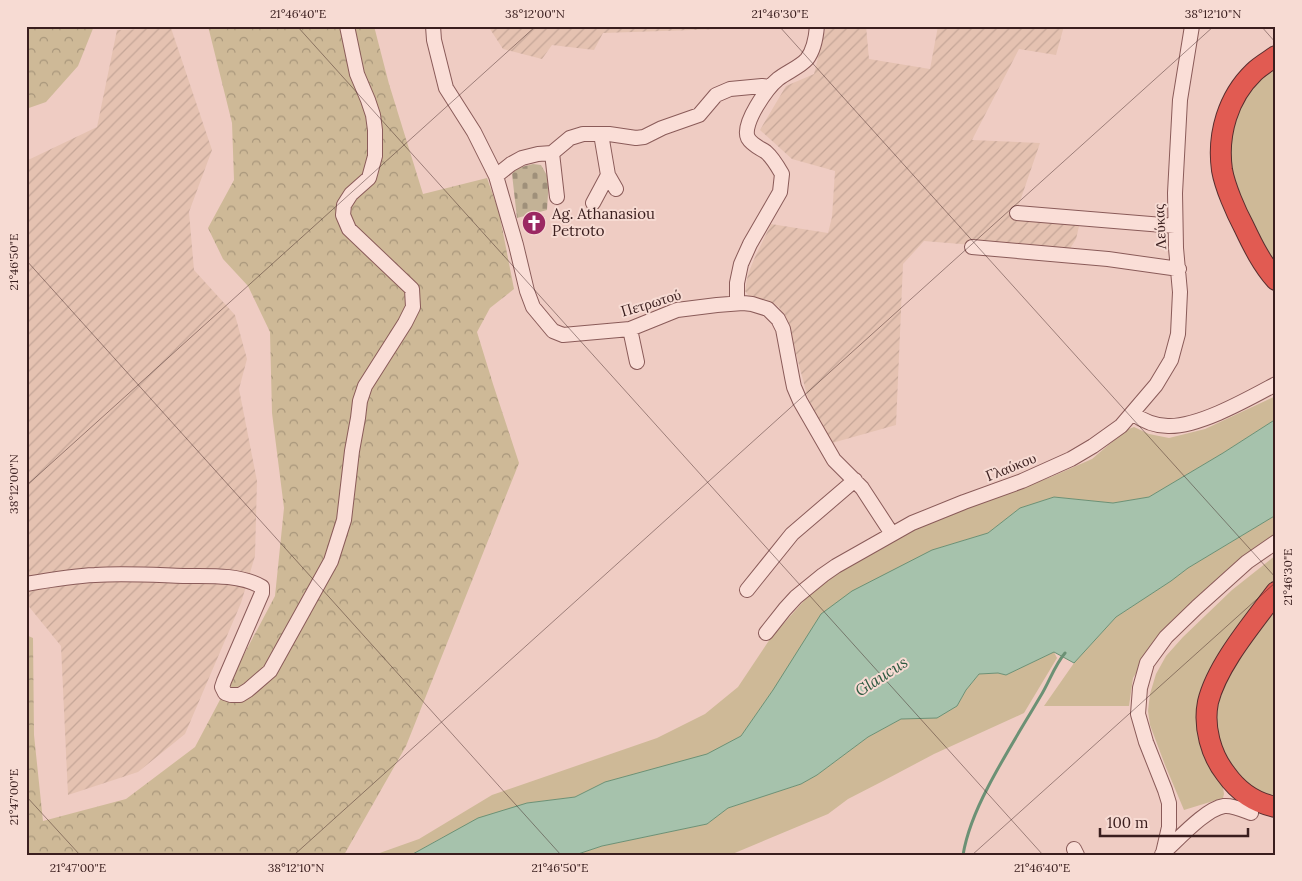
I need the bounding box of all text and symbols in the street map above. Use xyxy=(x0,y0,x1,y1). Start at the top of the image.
text: 21°46'40"E xyxy=(270,6,326,21)
text: 38°12'00"N xyxy=(505,6,565,21)
text: 21°46'30"E xyxy=(752,6,808,21)
text: 38°12'10"N xyxy=(1185,6,1241,21)
place label: Ag. Athanasiou Petroto xyxy=(551,204,655,240)
street label: Λεύκας xyxy=(1149,204,1170,250)
church icon: Ag. Athanasiou Petroto xyxy=(521,210,547,236)
text: 21°46'50"E xyxy=(6,234,21,290)
street label: Πετρωτού xyxy=(618,284,683,321)
street label: Γλαύκου xyxy=(983,448,1039,485)
text: 38°12'00"N xyxy=(6,454,21,514)
text: 21°46'30"E xyxy=(1280,549,1295,605)
water label: Glaucus xyxy=(851,652,911,700)
text: 21°47'00"E xyxy=(6,769,21,825)
scale bar xyxy=(1100,806,1247,838)
text: 100 m xyxy=(1107,813,1148,832)
text: 21°47'00"E xyxy=(50,860,106,875)
text: 38°12'10"N xyxy=(268,860,324,875)
text: 21°46'50"E xyxy=(532,860,588,875)
text: 21°46'40"E xyxy=(1014,860,1070,875)

